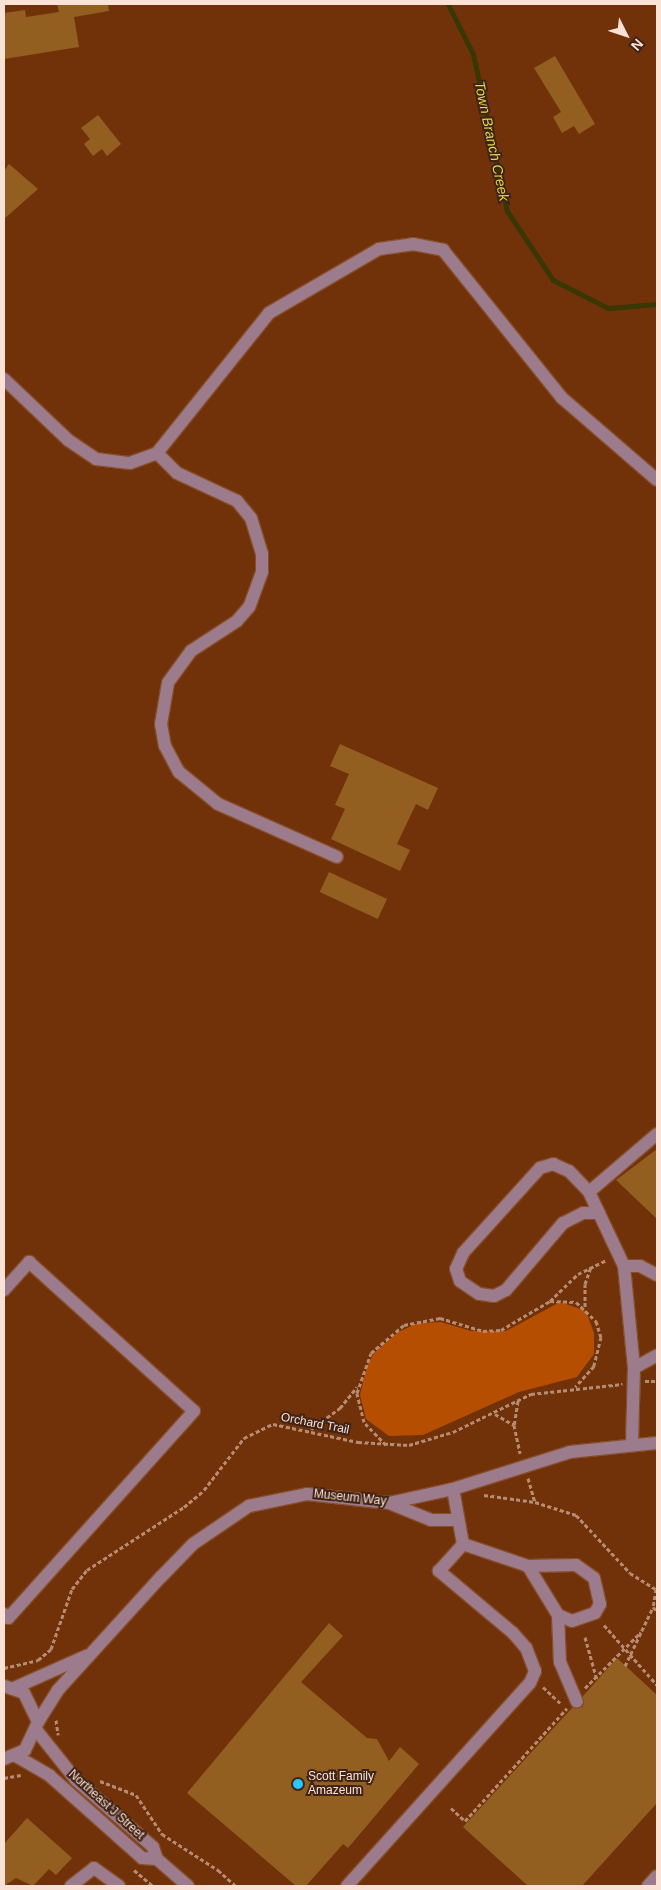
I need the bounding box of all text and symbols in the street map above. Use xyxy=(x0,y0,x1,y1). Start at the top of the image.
north arrow xyxy=(601,10,651,60)
text: N xyxy=(628,36,647,54)
water label: Town Branch Creek xyxy=(471,79,513,203)
street label: Orchard Trail xyxy=(279,1410,351,1438)
street label: Museum Way xyxy=(313,1487,387,1509)
street label: Northeast J Street xyxy=(65,1767,147,1843)
place label: Scott Family Amazeum xyxy=(308,1770,374,1798)
marker: Scott Family Amazeum xyxy=(292,1778,304,1790)

